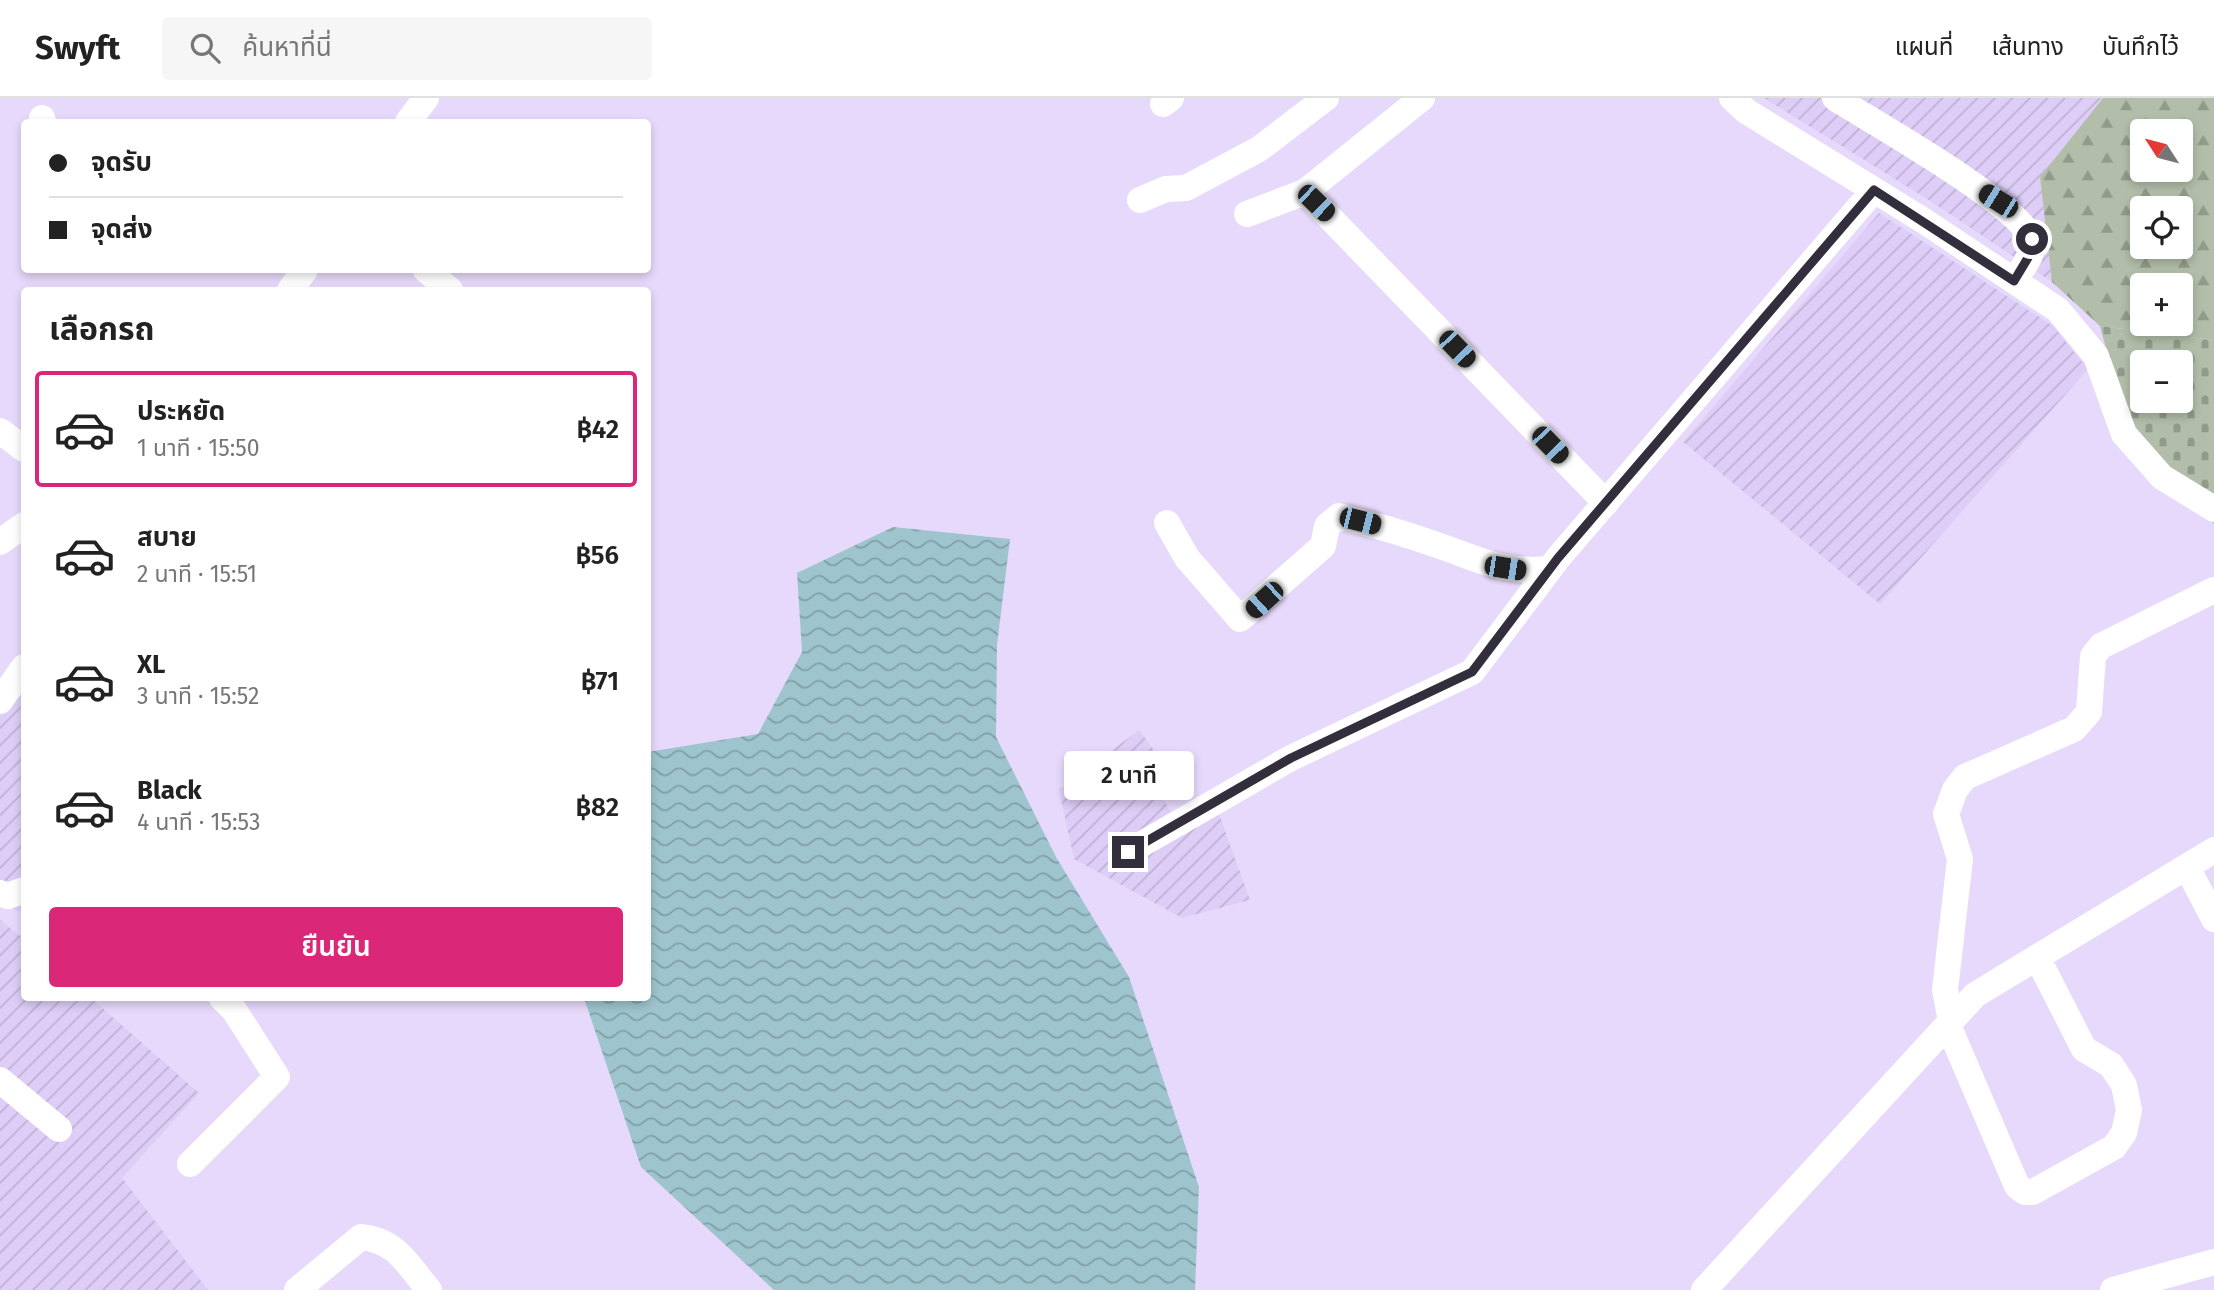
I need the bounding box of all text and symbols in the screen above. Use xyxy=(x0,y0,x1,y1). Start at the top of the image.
search box xyxy=(162,17,652,80)
text: Swyft xyxy=(35,28,120,68)
icon: search xyxy=(186,29,224,67)
text: ค้นหาที่นี่ xyxy=(242,32,332,63)
text: แผนที่ xyxy=(1895,33,1953,61)
text: เส้นทาง xyxy=(1991,33,2064,61)
text: บันทึกไว้ xyxy=(2102,33,2179,61)
north arrow xyxy=(2130,119,2193,182)
map controls xyxy=(2130,119,2193,413)
text: จุดรับ xyxy=(91,147,152,178)
car xyxy=(1294,181,1339,225)
car xyxy=(1975,181,2022,221)
button: locate xyxy=(2130,196,2193,259)
text: จุดส่ง xyxy=(91,214,153,245)
route start xyxy=(2016,223,2048,255)
button: + xyxy=(2130,273,2193,336)
text: เลือกรถ xyxy=(49,310,154,348)
car xyxy=(1435,327,1480,371)
button: − xyxy=(2130,350,2193,413)
text: ประหยัด xyxy=(137,396,225,427)
icon: car xyxy=(53,398,116,461)
text: ฿42 xyxy=(576,414,619,445)
car xyxy=(1528,423,1573,467)
text: 1 นาที · 15:50 xyxy=(137,434,260,462)
car xyxy=(1338,506,1383,536)
text: สบาย xyxy=(137,522,197,553)
icon: car xyxy=(53,524,116,587)
text: ฿56 xyxy=(576,540,619,571)
car xyxy=(1483,554,1528,582)
text: 2 นาที · 15:51 xyxy=(137,560,257,588)
car xyxy=(1242,578,1287,622)
text: XL xyxy=(137,649,165,680)
icon: car xyxy=(53,650,116,713)
text: ฿71 xyxy=(581,666,619,697)
text: 3 นาที · 15:52 xyxy=(137,682,259,710)
callout: 2 นาที xyxy=(1063,750,1193,800)
text: 2 นาที xyxy=(1101,761,1157,789)
text: Black xyxy=(137,775,202,806)
icon: car xyxy=(53,776,116,839)
text: ฿82 xyxy=(575,792,619,823)
text: 4 นาที · 15:53 xyxy=(137,808,260,836)
route end xyxy=(1112,836,1144,868)
button: ยืนยัน xyxy=(49,907,623,987)

